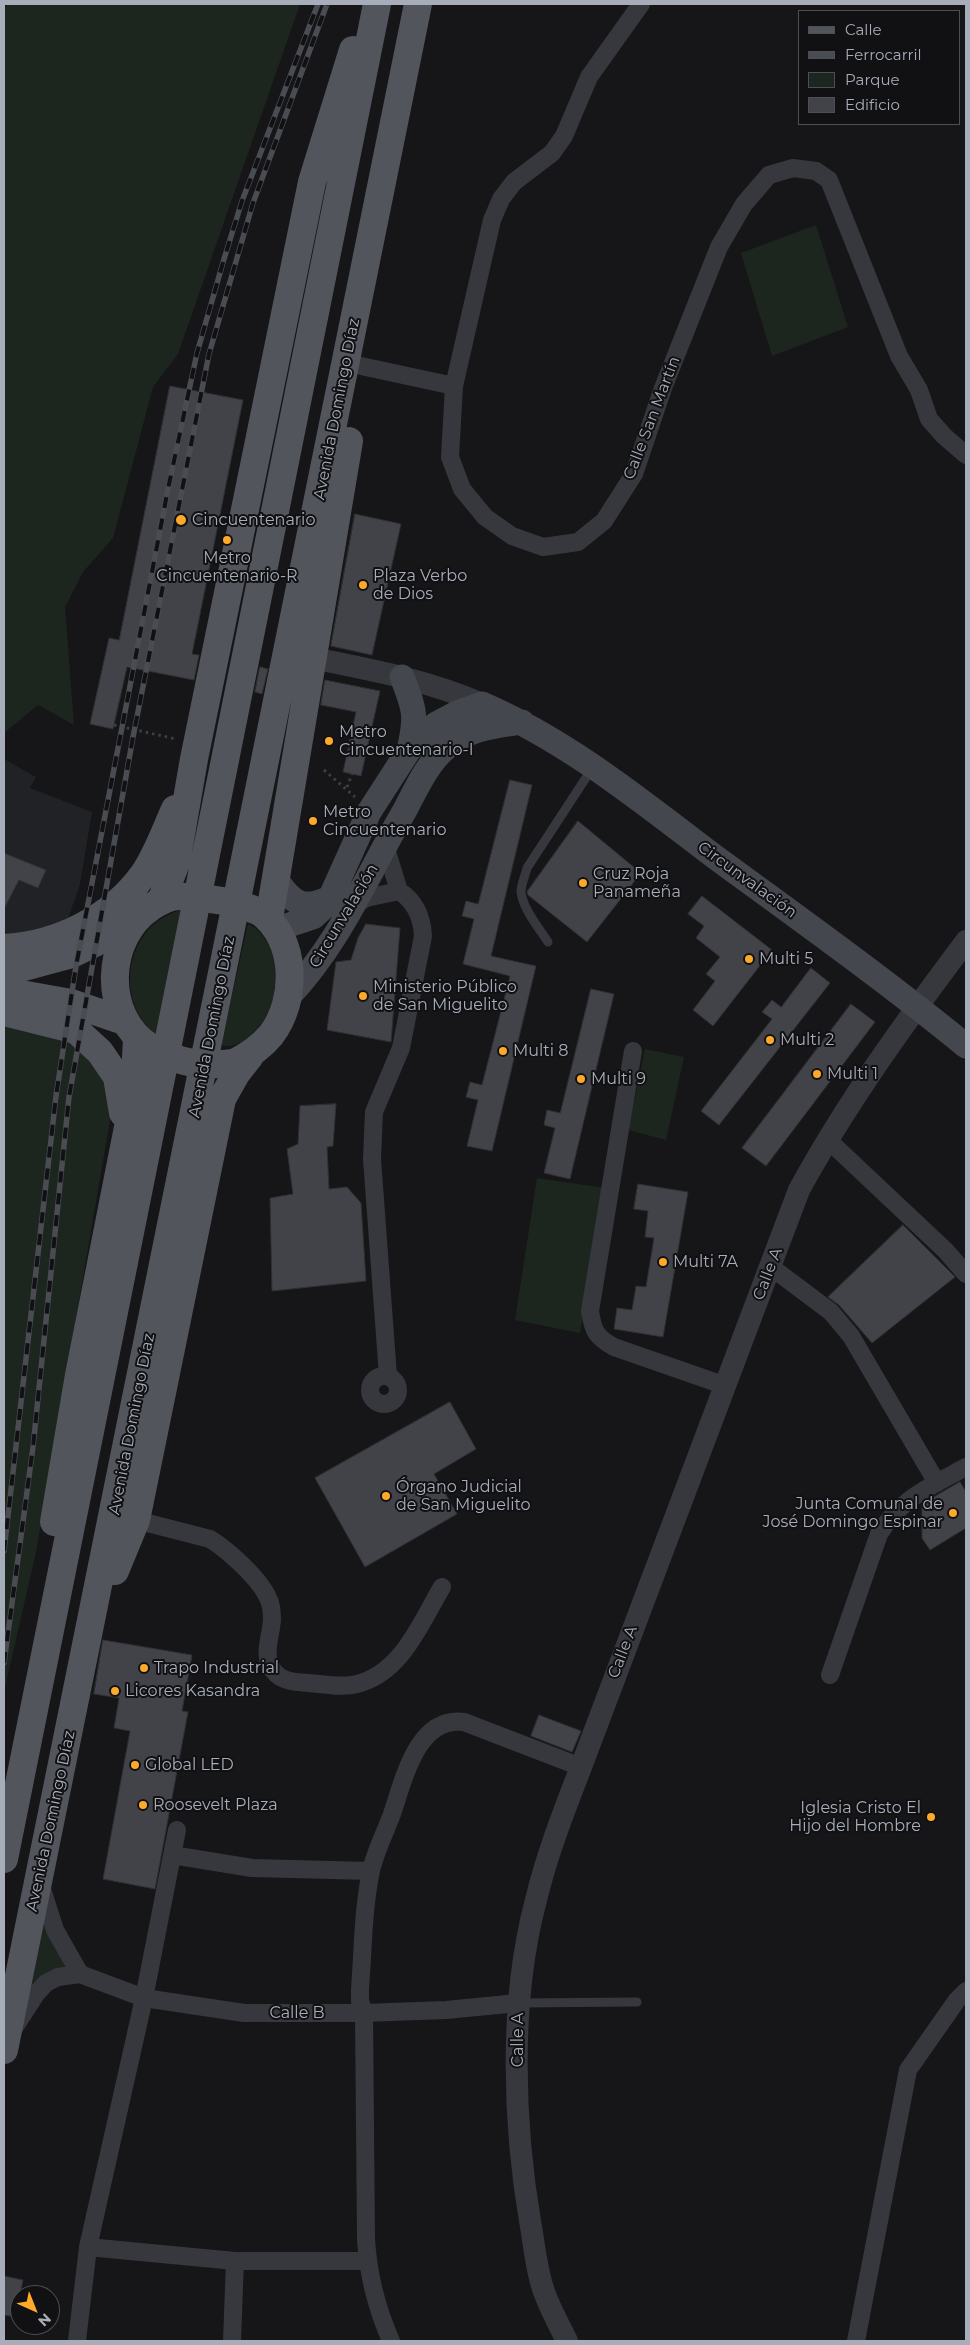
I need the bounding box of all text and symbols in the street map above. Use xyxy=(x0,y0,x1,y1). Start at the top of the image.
legend xyxy=(798,10,960,125)
text: Calle xyxy=(845,20,882,39)
text: Ferrocarril xyxy=(845,45,922,64)
text: Parque xyxy=(845,70,900,89)
text: Edificio xyxy=(845,95,900,114)
street label: Avenida Domingo Díaz xyxy=(310,317,364,501)
street label: Calle San Martín xyxy=(620,354,684,482)
place label: Cincuentenario xyxy=(192,510,315,530)
marker: Cincuentenario xyxy=(174,513,188,527)
marker: Metro Cincuentenario-R xyxy=(221,534,233,546)
place label: Metro Cincuentenario-R xyxy=(156,548,298,586)
place label: Plaza Verbo de Dios xyxy=(373,566,467,604)
marker: Plaza Verbo de Dios xyxy=(357,579,369,591)
place label: Metro Cincuentenario-I xyxy=(339,722,474,760)
marker: Metro Cincuentenario-I xyxy=(323,735,335,747)
place label: Metro Cincuentenario xyxy=(323,802,446,840)
marker: Metro Cincuentenario xyxy=(307,815,319,827)
street label: Circunvalación xyxy=(694,838,800,922)
street label: Circunvalación xyxy=(305,861,383,971)
place label: Cruz Roja Panameña xyxy=(593,864,681,902)
marker: Cruz Roja Panameña xyxy=(577,877,589,889)
street label: Avenida Domingo Díaz xyxy=(185,935,239,1119)
place label: Multi 5 xyxy=(759,949,813,969)
marker: Multi 5 xyxy=(743,953,755,965)
place label: Ministerio Público de San Miguelito xyxy=(373,977,517,1015)
marker: Ministerio Público de San Miguelito xyxy=(357,990,369,1002)
place label: Multi 2 xyxy=(780,1030,834,1050)
marker: Multi 2 xyxy=(764,1034,776,1046)
place label: Multi 8 xyxy=(513,1041,568,1061)
marker: Multi 8 xyxy=(497,1045,509,1057)
place label: Multi 1 xyxy=(827,1064,878,1084)
marker: Multi 1 xyxy=(811,1068,823,1080)
place label: Multi 9 xyxy=(591,1069,646,1089)
marker: Multi 9 xyxy=(575,1073,587,1085)
street label: Calle A xyxy=(749,1245,787,1303)
place label: Multi 7A xyxy=(673,1252,738,1272)
marker: Multi 7A xyxy=(657,1256,669,1268)
street label: Avenida Domingo Díaz xyxy=(105,1332,159,1516)
place label: Órgano Judicial de San Miguelito xyxy=(396,1477,531,1515)
marker: Órgano Judicial de San Miguelito xyxy=(380,1490,392,1502)
place label: Junta Comunal de José Domingo Espinar xyxy=(763,1494,943,1532)
marker: Junta Comunal de José Domingo Espinar xyxy=(947,1507,959,1519)
street label: Calle A xyxy=(604,1623,642,1681)
place label: Trapo Industrial xyxy=(154,1658,279,1678)
marker: Trapo Industrial xyxy=(138,1662,150,1674)
place label: Licores Kasandra xyxy=(125,1681,260,1701)
marker: Licores Kasandra xyxy=(109,1685,121,1697)
street label: Avenida Domingo Díaz xyxy=(22,1729,80,1913)
place label: Global LED xyxy=(145,1755,234,1775)
marker: Global LED xyxy=(129,1759,141,1771)
place label: Roosevelt Plaza xyxy=(153,1795,278,1815)
place label: Iglesia Cristo El Hijo del Hombre xyxy=(789,1798,921,1836)
marker: Roosevelt Plaza xyxy=(137,1799,149,1811)
marker: Iglesia Cristo El Hijo del Hombre xyxy=(925,1811,937,1823)
street label: Calle B xyxy=(269,2003,325,2023)
street label: Calle A xyxy=(508,2013,528,2067)
north arrow xyxy=(10,2285,60,2335)
text: N xyxy=(34,2310,55,2330)

